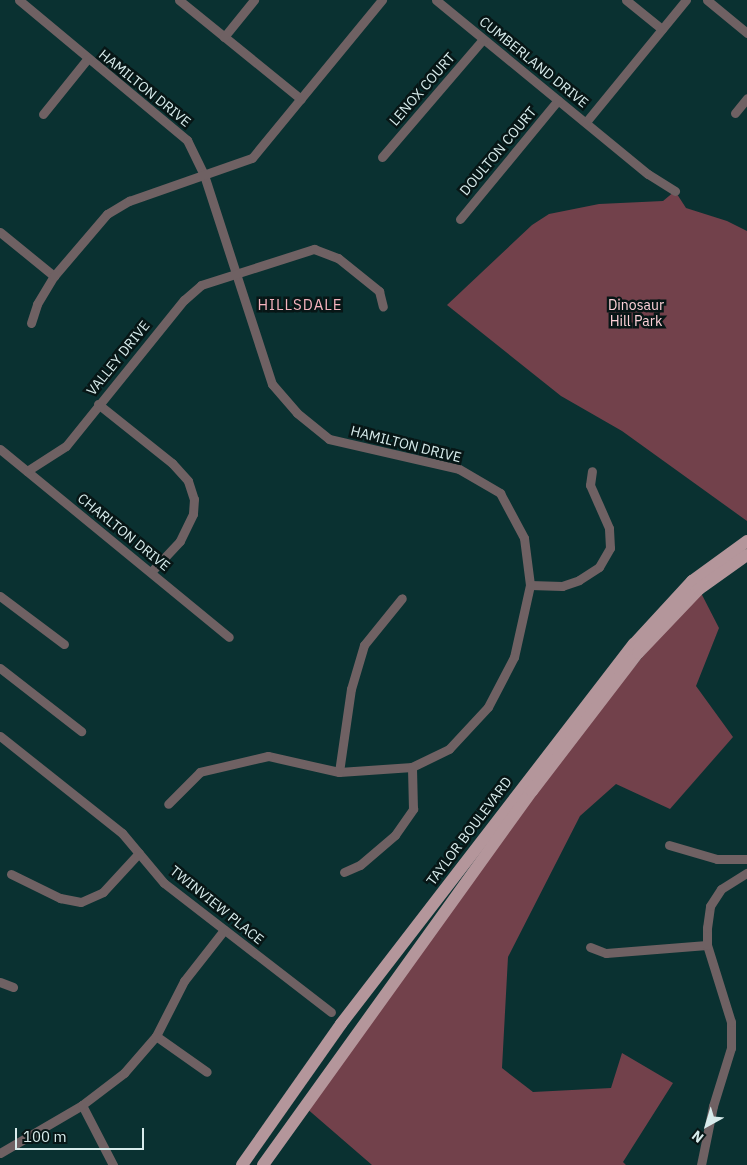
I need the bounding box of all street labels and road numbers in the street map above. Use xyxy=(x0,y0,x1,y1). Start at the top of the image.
street label: CUMBERLAND DRIVE xyxy=(476,13,592,111)
street label: HAMILTON DRIVE xyxy=(96,46,194,130)
street label: LENOX COURT xyxy=(386,49,458,129)
street label: DOULTON COURT xyxy=(456,103,540,199)
street label: VALLEY DRIVE xyxy=(83,317,153,399)
street label: HAMILTON DRIVE xyxy=(349,422,463,466)
street label: CHARLTON DRIVE xyxy=(74,490,174,574)
street label: TAYLOR BOULEVARD xyxy=(423,774,515,888)
street label: TWINVIEW PLACE xyxy=(167,862,267,948)

